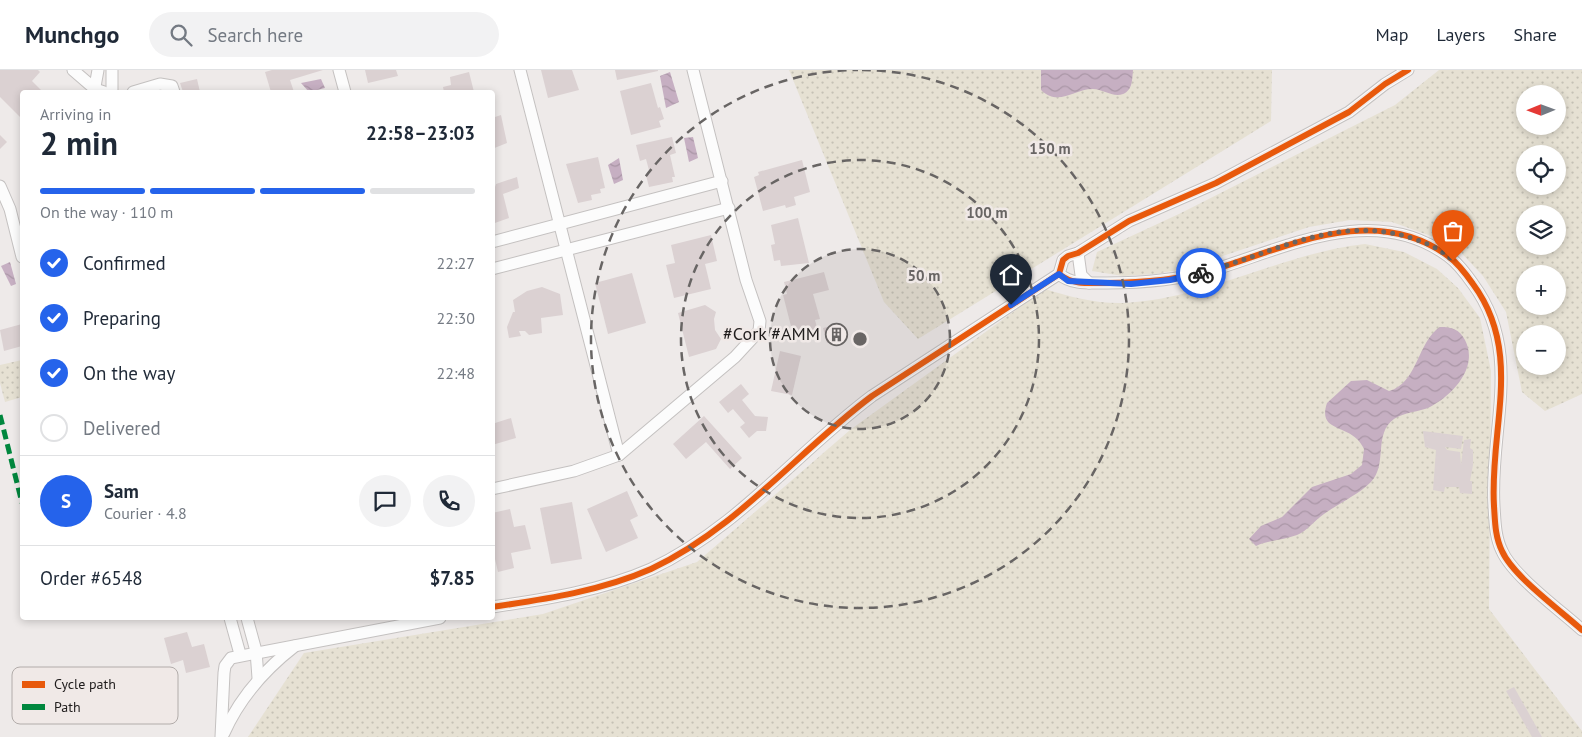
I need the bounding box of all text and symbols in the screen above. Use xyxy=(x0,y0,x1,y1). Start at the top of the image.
search box xyxy=(149,12,499,57)
text: Munchgo xyxy=(25,19,119,50)
icon: search xyxy=(167,21,195,49)
text: Search here xyxy=(207,23,303,47)
text: Map xyxy=(1376,23,1408,46)
text: Layers xyxy=(1436,23,1485,46)
text: Share xyxy=(1513,23,1557,46)
north arrow xyxy=(1516,85,1566,135)
map controls xyxy=(1516,85,1566,375)
text: Arriving in xyxy=(40,104,111,124)
text: 22:58–23:03 xyxy=(366,121,475,145)
text: 2 min xyxy=(40,122,118,164)
text: 150 m xyxy=(1029,139,1071,158)
button: locate xyxy=(1516,145,1566,195)
text: On the way · 110 m xyxy=(40,202,173,222)
text: 100 m xyxy=(966,203,1008,222)
button: layers xyxy=(1516,205,1566,255)
pin xyxy=(1432,210,1474,261)
icon: bag xyxy=(1439,217,1467,245)
courier xyxy=(1176,248,1226,298)
icon: check xyxy=(40,249,68,277)
text: Confirmed xyxy=(83,251,166,275)
text: 22:27 xyxy=(437,253,475,273)
pin xyxy=(990,254,1032,305)
icon: bike xyxy=(1187,259,1215,287)
icon: home xyxy=(997,261,1025,289)
button: + xyxy=(1516,265,1566,315)
text: 50 m xyxy=(908,266,940,285)
icon: check xyxy=(40,304,68,332)
text: Preparing xyxy=(83,306,161,330)
text: 22:30 xyxy=(437,308,475,328)
place label: #Cork #AMM xyxy=(723,322,820,345)
building icon: #Cork #AMM xyxy=(824,322,848,346)
button: − xyxy=(1516,325,1566,375)
centre of rings xyxy=(851,330,869,348)
icon: check xyxy=(40,359,68,387)
text: On the way xyxy=(83,361,175,385)
text: 22:48 xyxy=(437,363,475,383)
text: Delivered xyxy=(83,416,161,440)
button: chat xyxy=(359,475,411,527)
button: phone xyxy=(423,475,475,527)
text: Sam xyxy=(104,479,139,503)
text: S xyxy=(61,489,71,513)
text: Courier · 4.8 xyxy=(104,503,187,523)
text: Order #6548 xyxy=(40,566,143,590)
text: $7.85 xyxy=(429,566,475,590)
legend xyxy=(12,667,178,724)
text: Cycle path xyxy=(54,675,116,693)
text: Path xyxy=(54,698,81,716)

